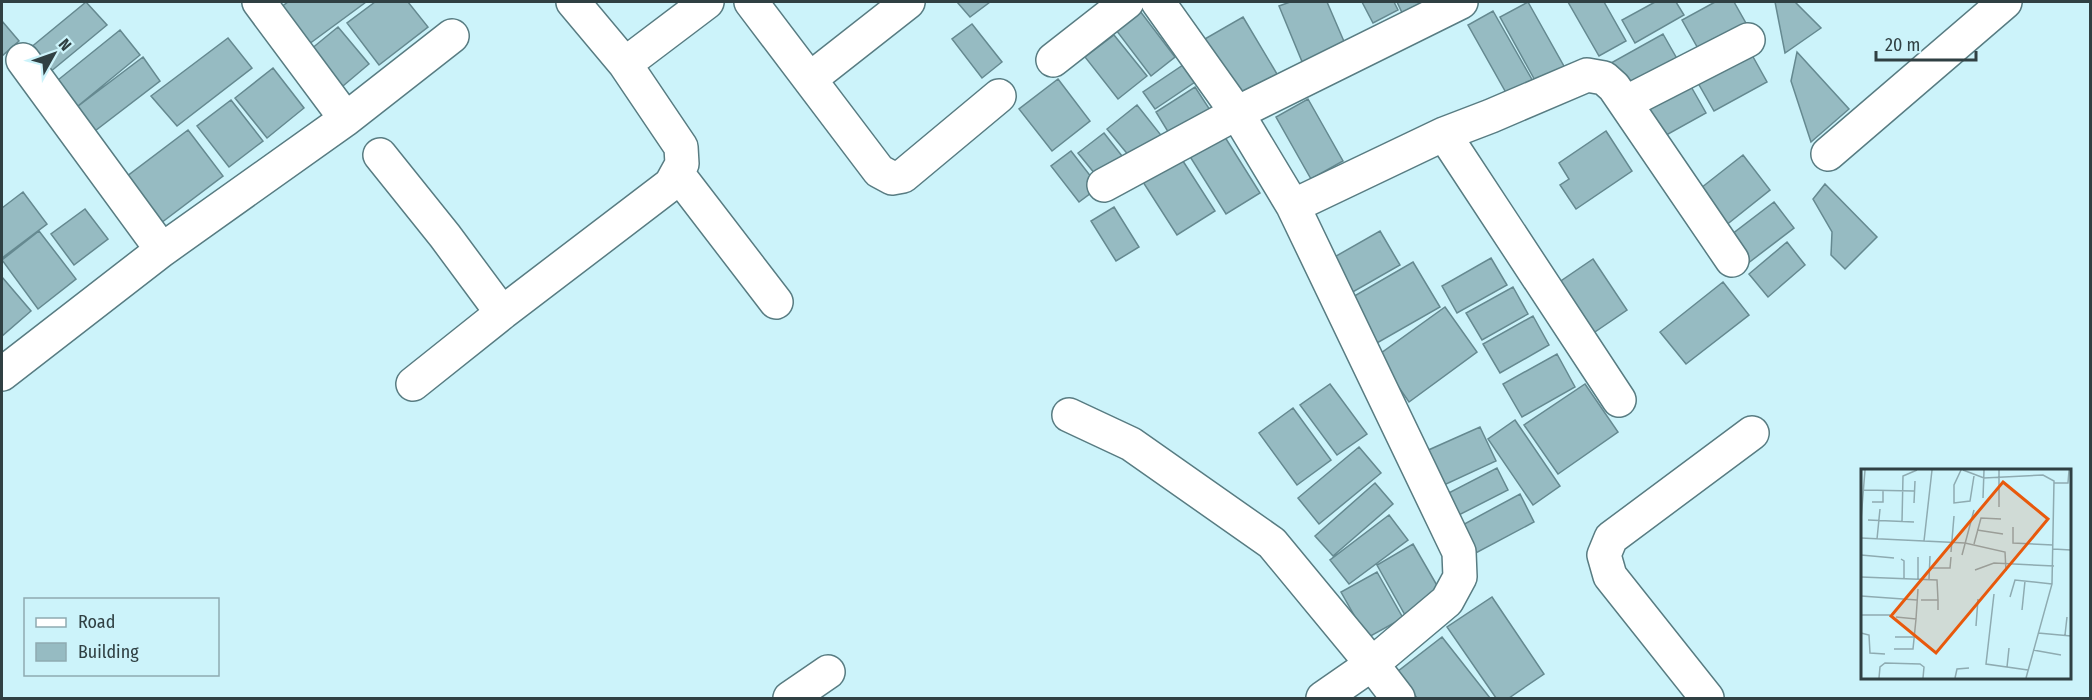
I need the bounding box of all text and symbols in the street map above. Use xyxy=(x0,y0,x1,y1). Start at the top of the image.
north arrow xyxy=(24,24,84,84)
scale bar xyxy=(1876,24,1976,62)
text: 20 m xyxy=(1885,34,1920,56)
text: N xyxy=(55,35,75,54)
inset map xyxy=(1861,469,2071,679)
legend xyxy=(24,598,219,676)
text: Road xyxy=(78,611,115,633)
text: Building xyxy=(78,641,139,663)

